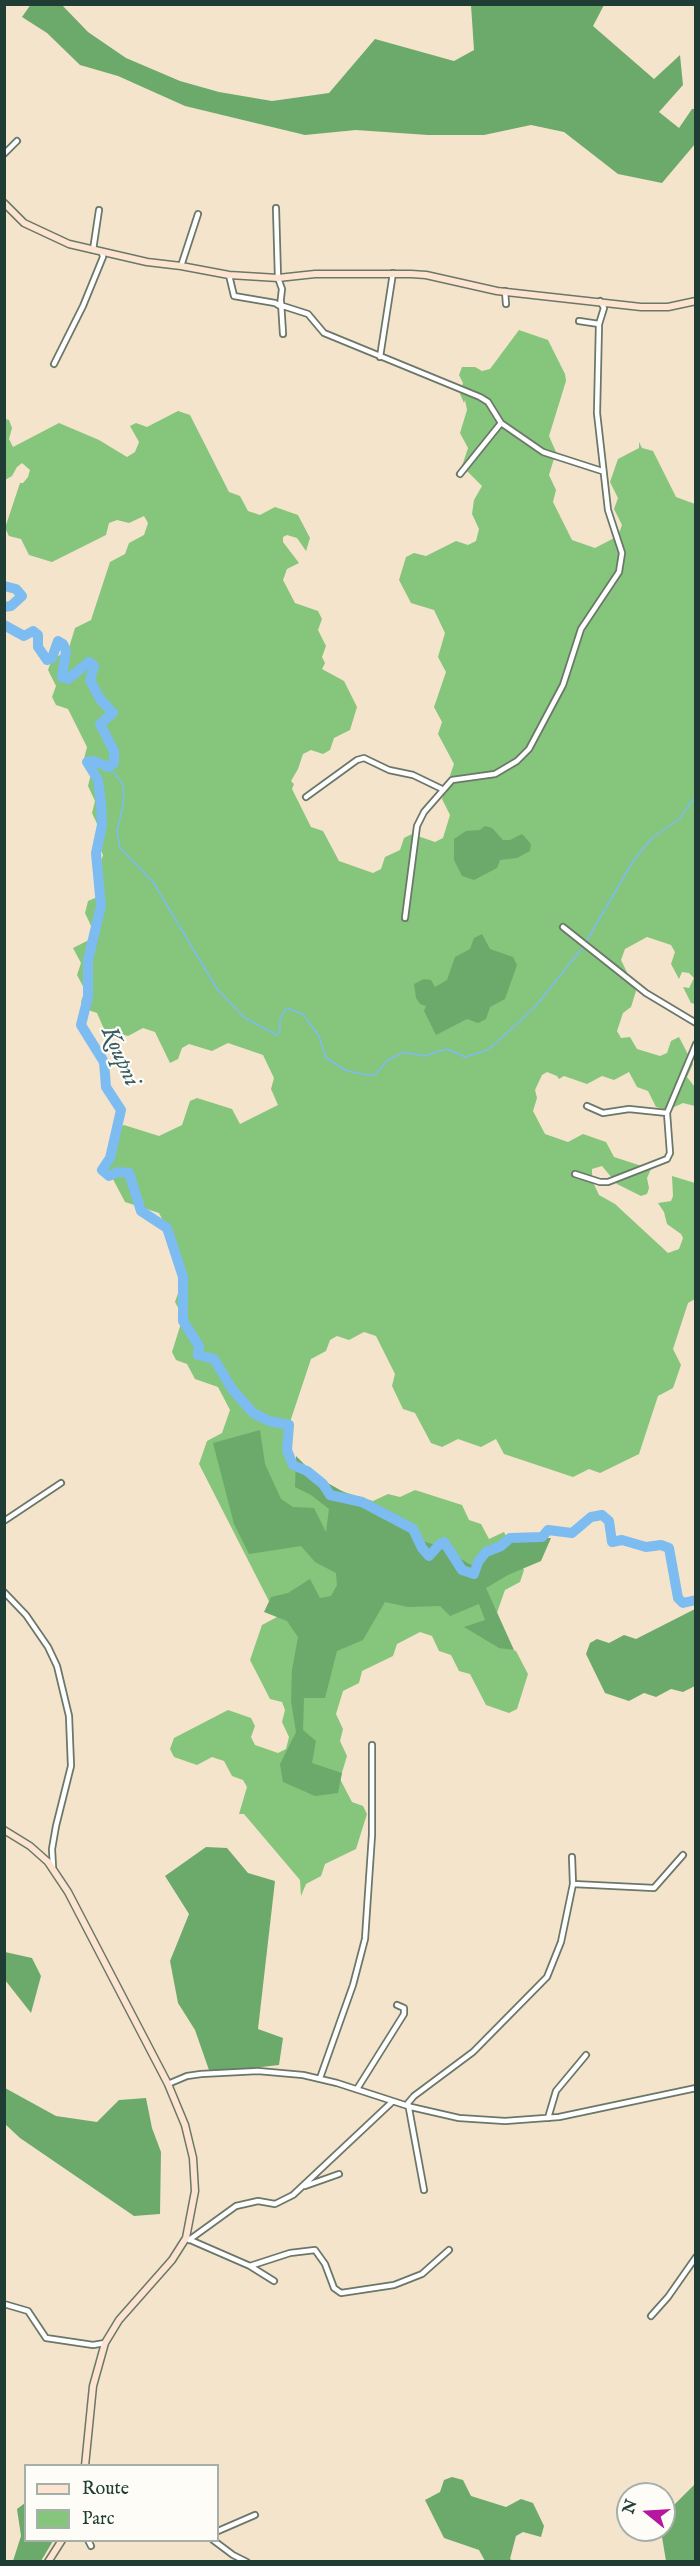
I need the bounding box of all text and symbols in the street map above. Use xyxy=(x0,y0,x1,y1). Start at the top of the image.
water label: Koupni xyxy=(93,1022,145,1092)
legend xyxy=(24,2464,219,2542)
text: Route xyxy=(82,2478,129,2501)
north arrow xyxy=(616,2482,676,2542)
text: N xyxy=(619,2497,642,2517)
text: Parc xyxy=(82,2508,114,2531)

